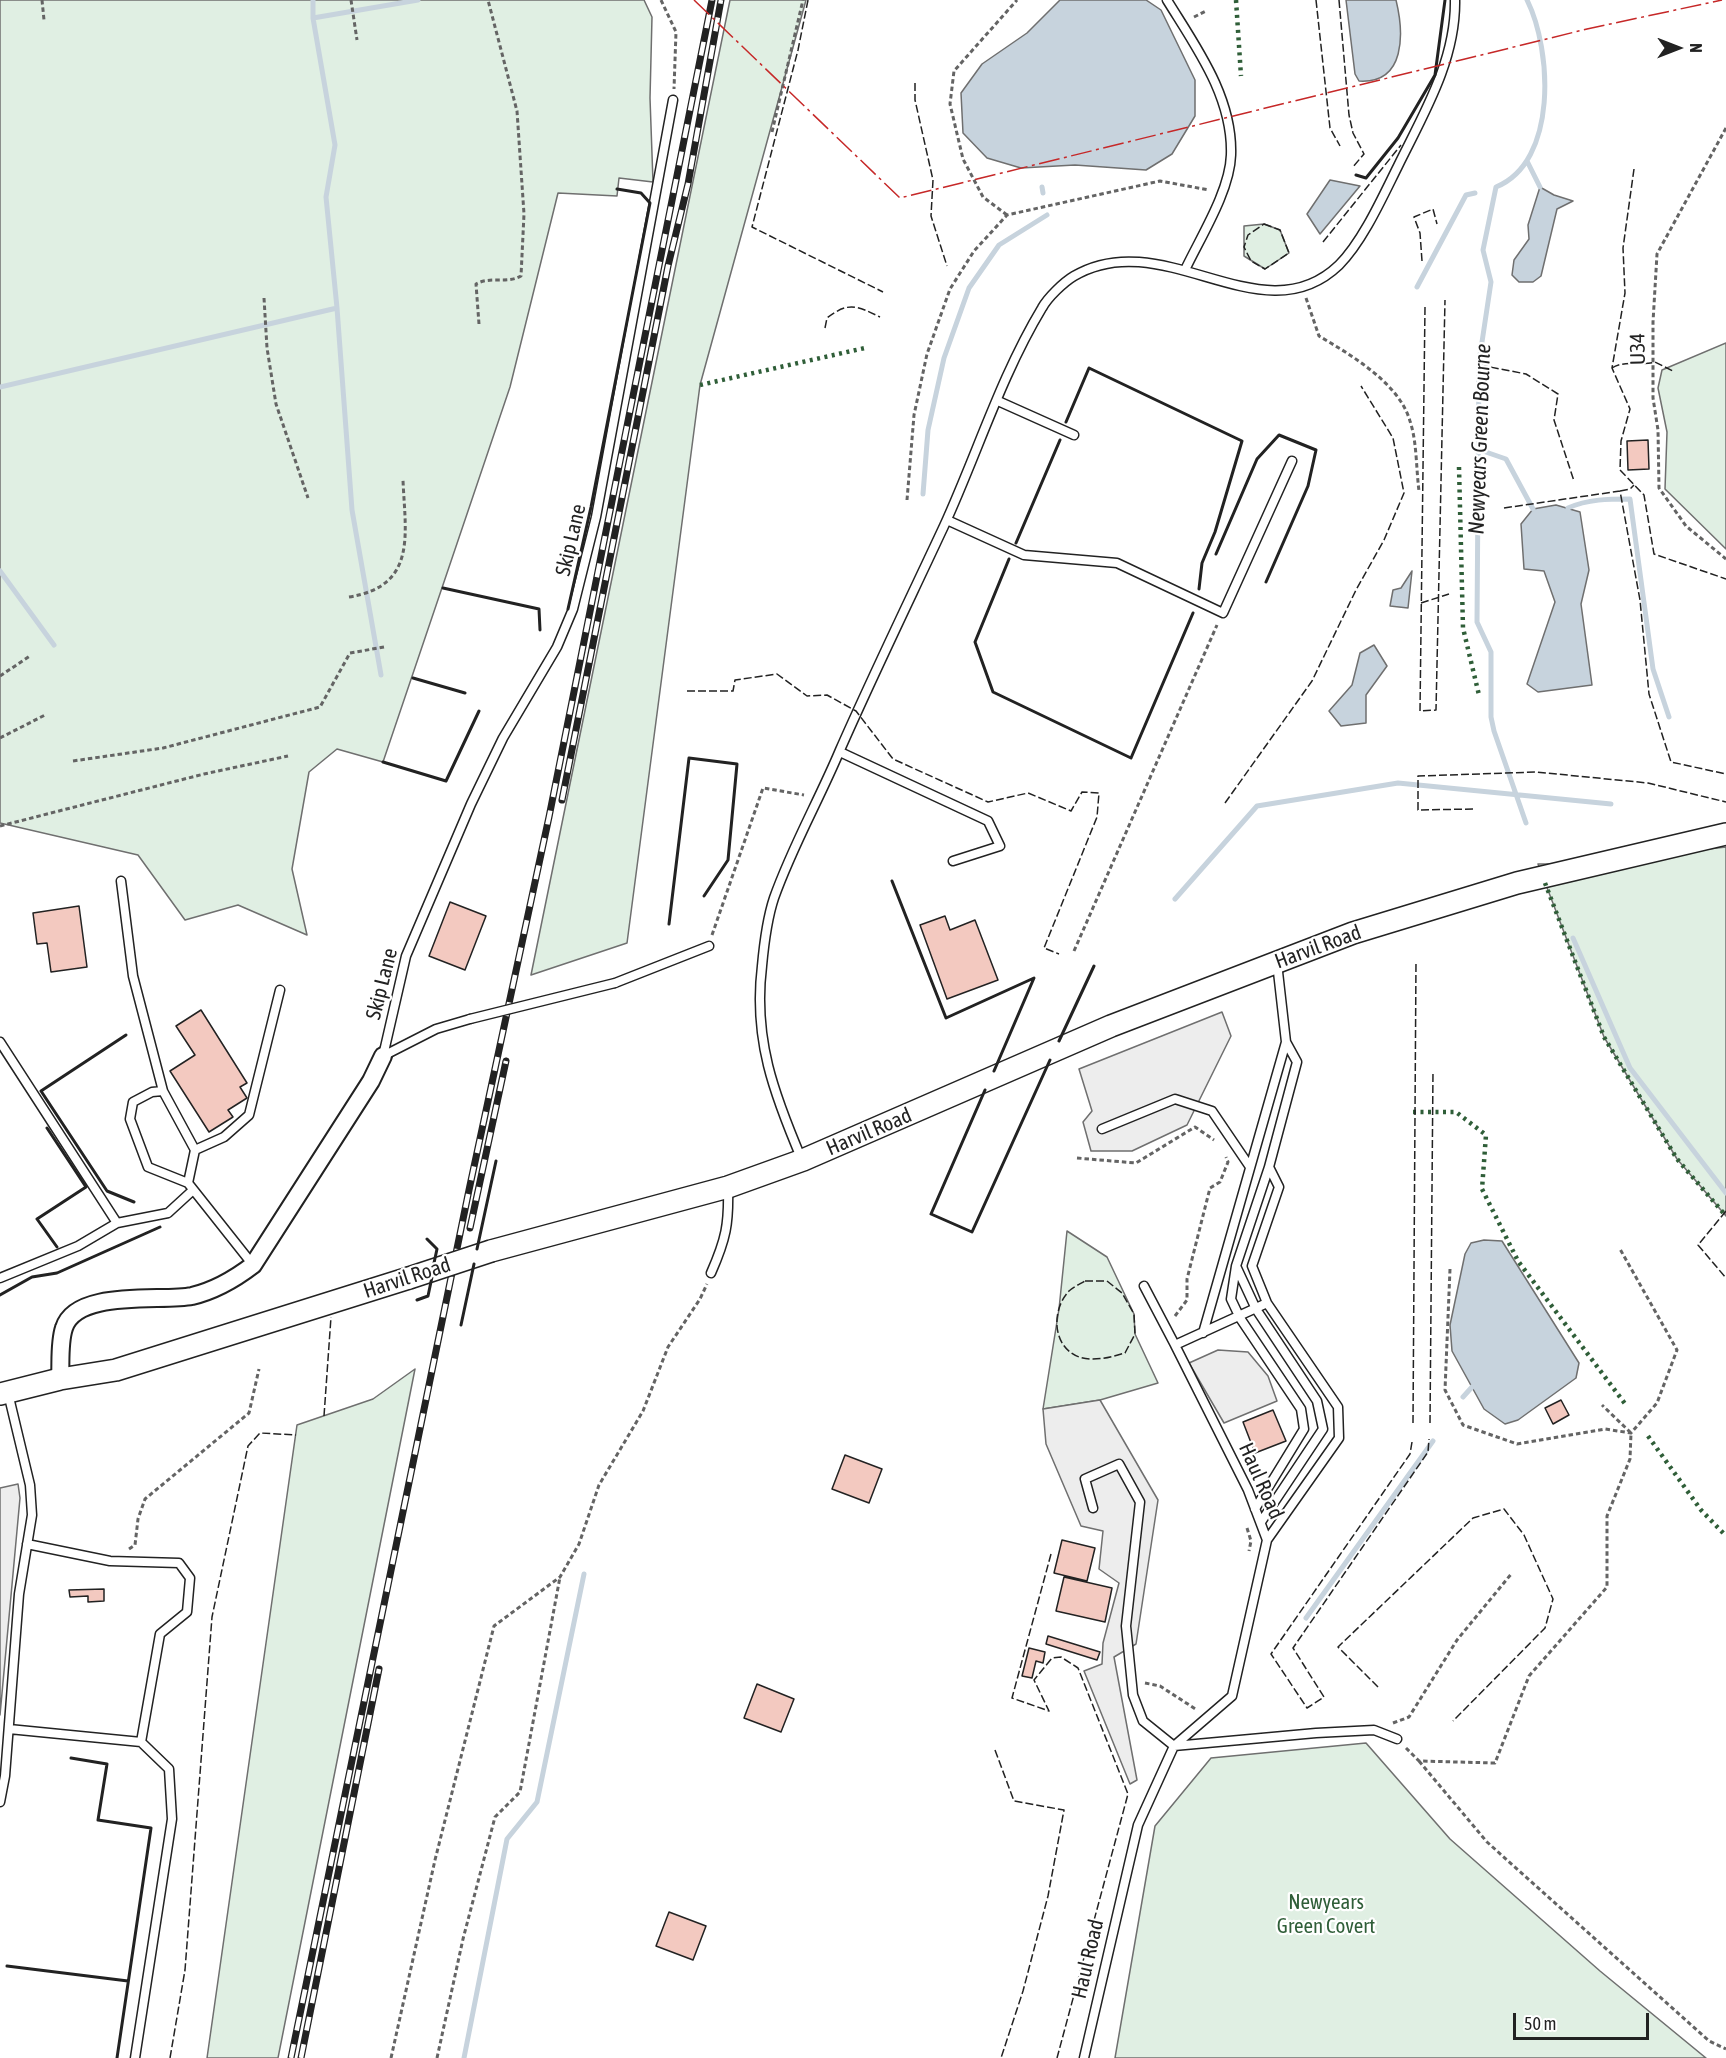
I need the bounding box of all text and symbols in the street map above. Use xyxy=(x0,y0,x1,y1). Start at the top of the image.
north arrow xyxy=(1648,18,1708,78)
text: N xyxy=(1687,43,1705,53)
street label: U34 xyxy=(1625,333,1651,365)
water label: Newyears Green Bourne xyxy=(1463,343,1497,535)
street label: Skip Lane xyxy=(551,502,591,578)
street label: Harvil Road xyxy=(1271,920,1365,974)
street label: Skip Lane xyxy=(361,946,403,1022)
street label: Harvil Road xyxy=(823,1103,915,1161)
street label: Harvil Road xyxy=(360,1252,454,1304)
street label: Haul Road xyxy=(1233,1439,1289,1523)
park label: Newyears Green Covert xyxy=(1277,1889,1375,1939)
street label: Haul Road xyxy=(1067,1917,1109,2001)
scale bar xyxy=(1516,2001,1652,2039)
text: 50 m xyxy=(1524,2013,1556,2034)

